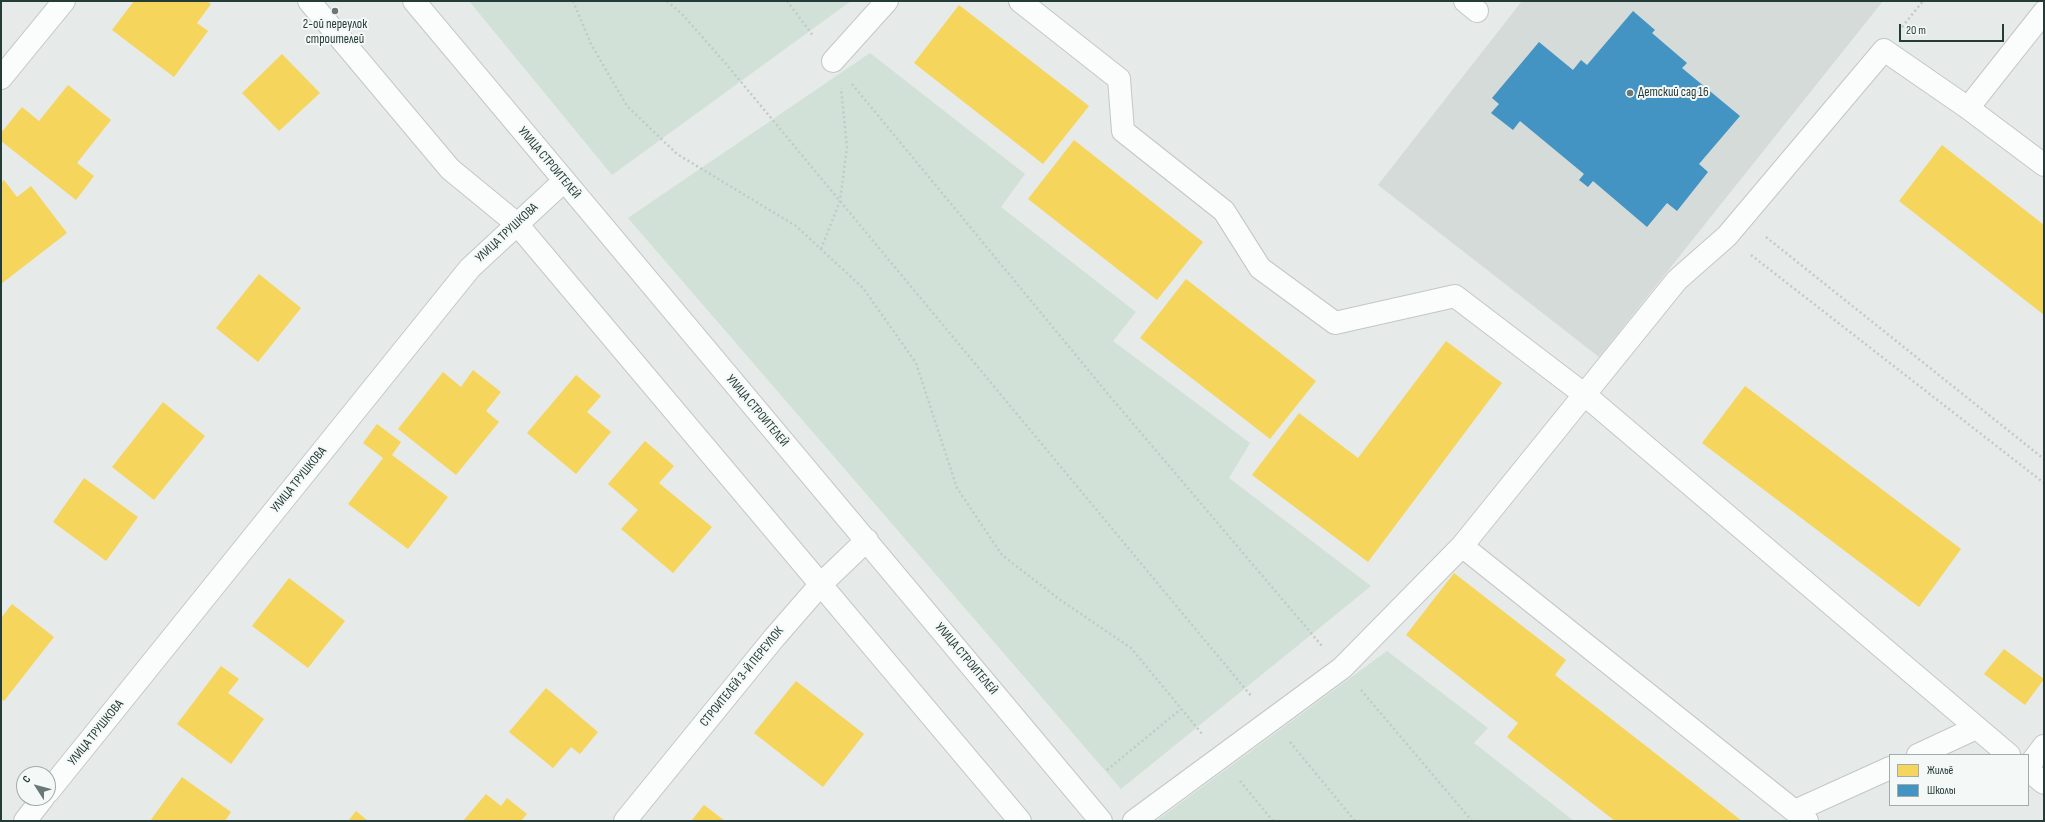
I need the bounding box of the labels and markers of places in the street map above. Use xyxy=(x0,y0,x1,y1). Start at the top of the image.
marker: 2-ой переулок строителей xyxy=(330,6,340,16)
place label: 2-ой переулок строителей xyxy=(303,17,367,48)
place label: Детский сад 16 xyxy=(1638,85,1709,101)
marker: Детский сад 16 xyxy=(1625,88,1635,98)

